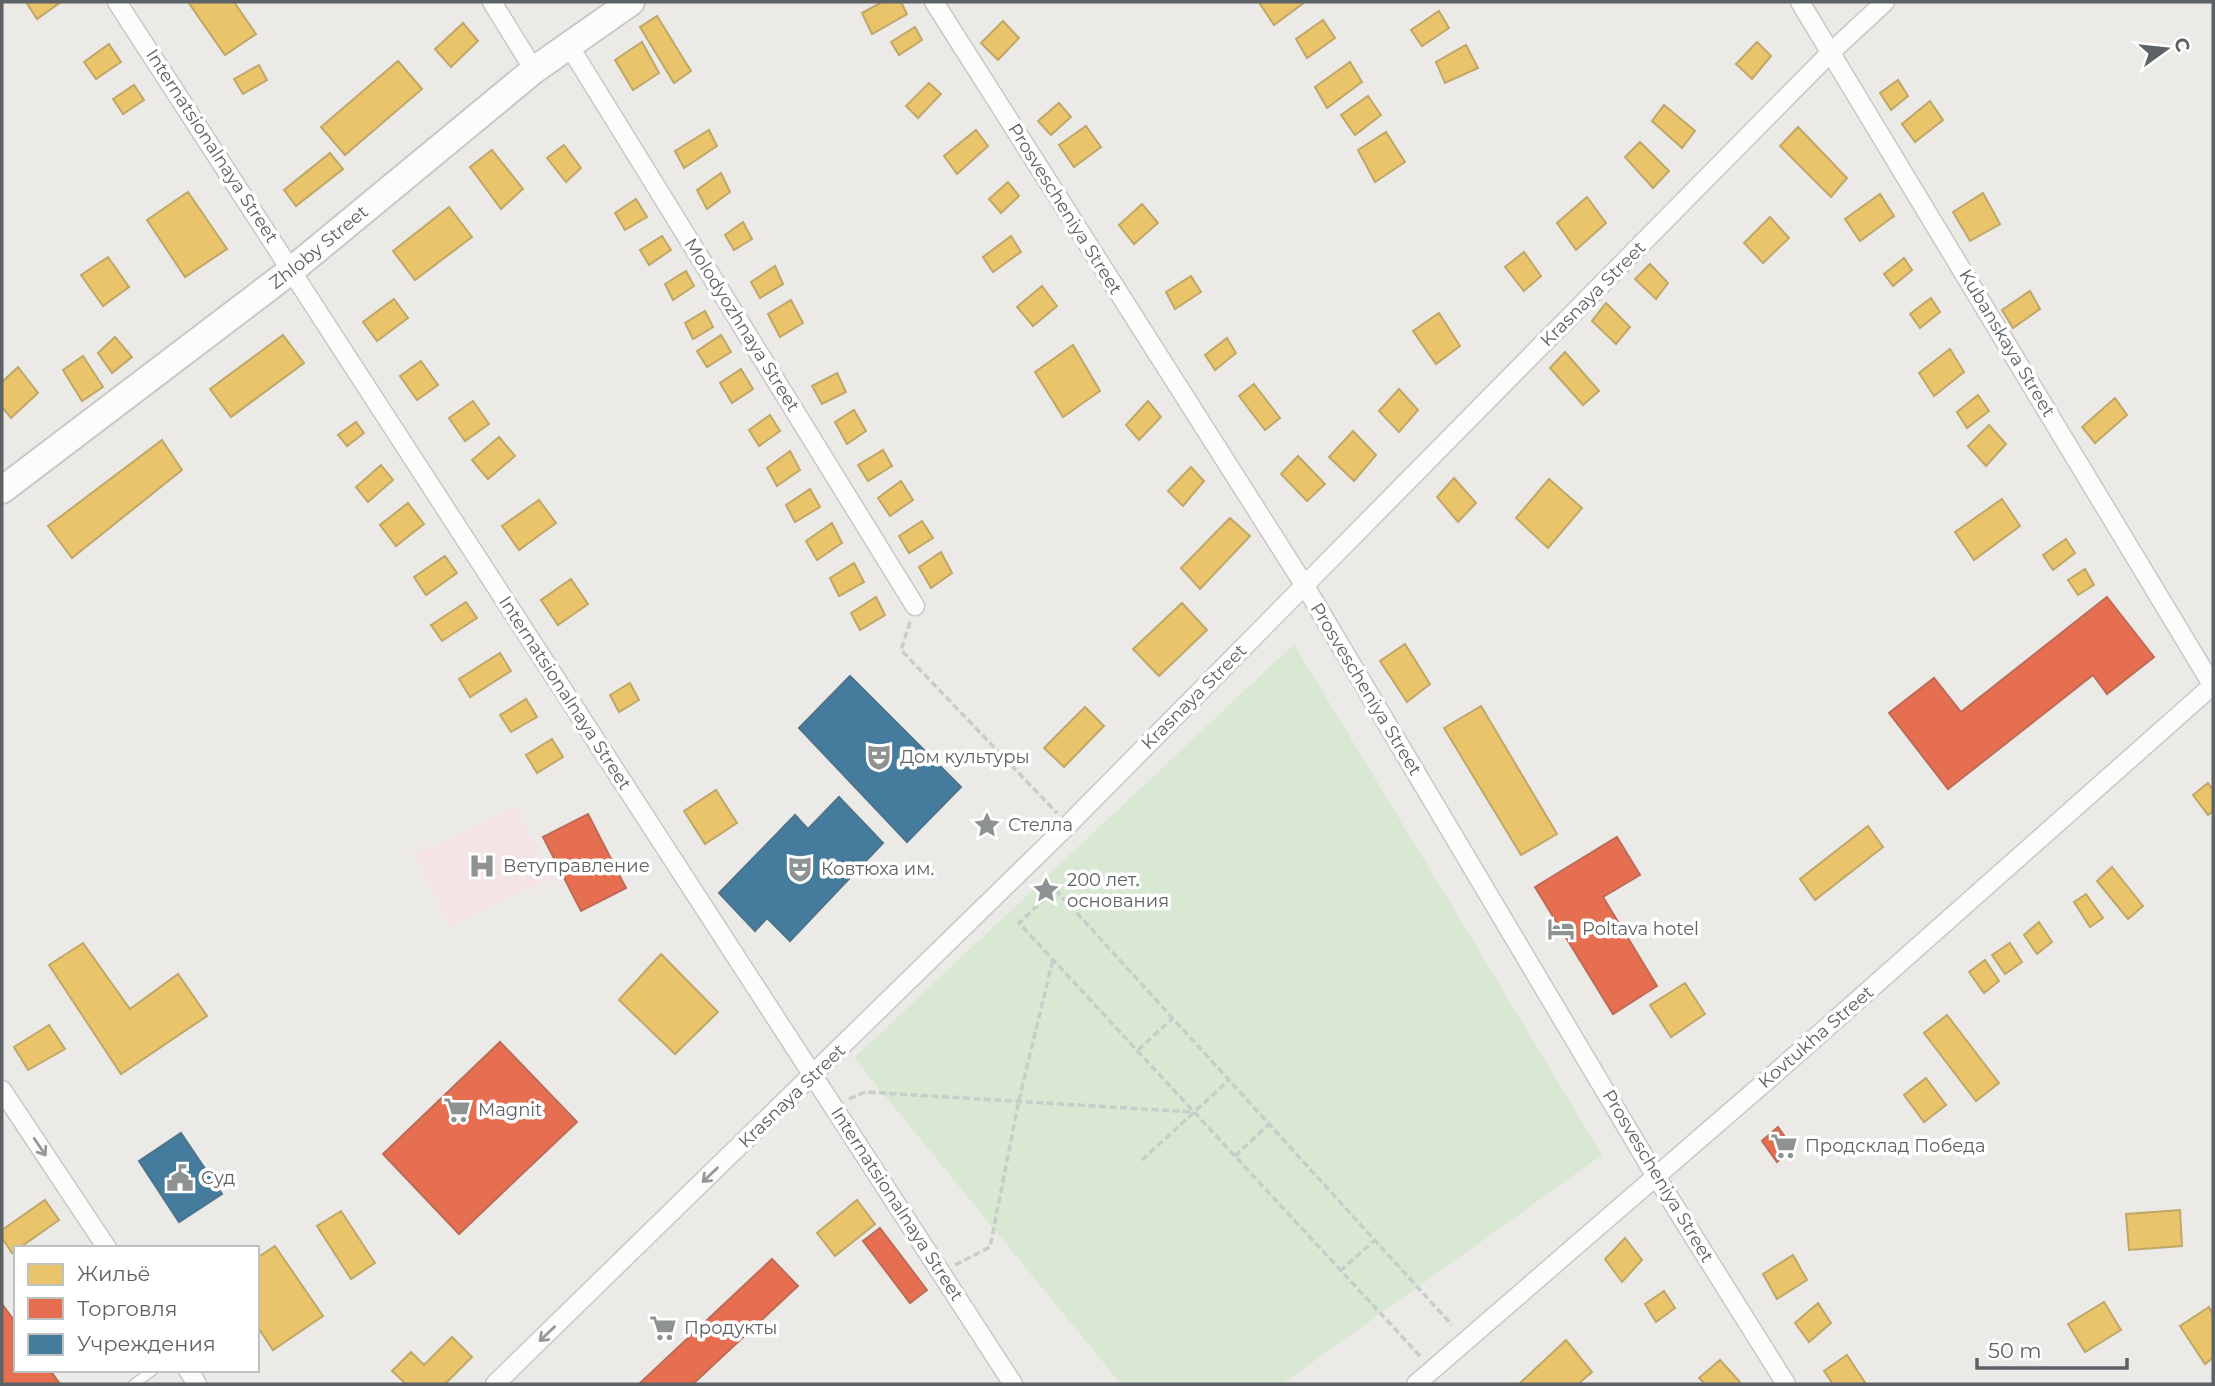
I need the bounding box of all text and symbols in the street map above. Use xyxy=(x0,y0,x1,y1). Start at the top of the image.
north arrow xyxy=(2131,14,2201,84)
text: С xyxy=(2169,35,2195,55)
street label: Internatsionalnaya Street xyxy=(141,45,283,247)
street label: Prosvescheniya Street xyxy=(1003,119,1127,299)
street label: Zhloby Street xyxy=(265,201,373,294)
street label: Molodyozhnaya Street xyxy=(680,234,804,416)
street label: Krasnaya Street xyxy=(1536,237,1650,351)
street label: Kubanskaya Street xyxy=(1954,265,2060,421)
street label: Internatsionalnaya Street xyxy=(494,592,636,794)
street label: Prosvescheniya Street xyxy=(1306,599,1426,779)
street label: Krasnaya Street xyxy=(1137,640,1251,754)
theatre icon: Дом культуры xyxy=(864,742,894,772)
place label: Дом культуры xyxy=(900,746,1030,768)
place icon: Стелла xyxy=(972,810,1002,840)
place label: Стелла xyxy=(1008,814,1073,836)
hospital icon: Ветуправление xyxy=(467,851,497,881)
theatre icon: Ковтюха им. xyxy=(785,854,815,884)
place label: Ветуправление xyxy=(503,855,650,877)
place label: Ковтюха им. xyxy=(821,858,934,880)
place label: 200 лет. основания xyxy=(1067,869,1169,912)
place icon: 200 лет. основания xyxy=(1031,875,1061,905)
hotel icon: Poltava hotel xyxy=(1546,914,1576,944)
place label: Poltava hotel xyxy=(1582,918,1699,940)
street label: Kovtukha Street xyxy=(1754,981,1878,1093)
street label: Krasnaya Street xyxy=(734,1039,850,1153)
street label: Prosvescheniya Street xyxy=(1598,1086,1718,1266)
supermarket icon: Magnit xyxy=(442,1095,472,1125)
place label: Magnit xyxy=(478,1099,542,1121)
street label: Internatsionalnaya Street xyxy=(826,1103,968,1305)
supermarket icon: Продсклад Победа xyxy=(1769,1131,1799,1161)
place label: Продсклад Победа xyxy=(1805,1135,1986,1157)
one-way arrow xyxy=(32,1137,47,1156)
public building icon: Суд xyxy=(165,1163,195,1193)
place label: Суд xyxy=(201,1167,236,1189)
one-way arrow xyxy=(702,1167,719,1184)
legend xyxy=(14,1246,259,1372)
text: Жильё xyxy=(77,1261,151,1286)
text: Торговля xyxy=(77,1296,178,1321)
supermarket icon: Продукты xyxy=(648,1313,678,1343)
place label: Продукты xyxy=(684,1317,777,1339)
one-way arrow xyxy=(539,1325,556,1342)
scale bar xyxy=(1977,1326,2128,1370)
text: Учреждения xyxy=(77,1331,216,1356)
text: 50 m xyxy=(1988,1338,2042,1363)

